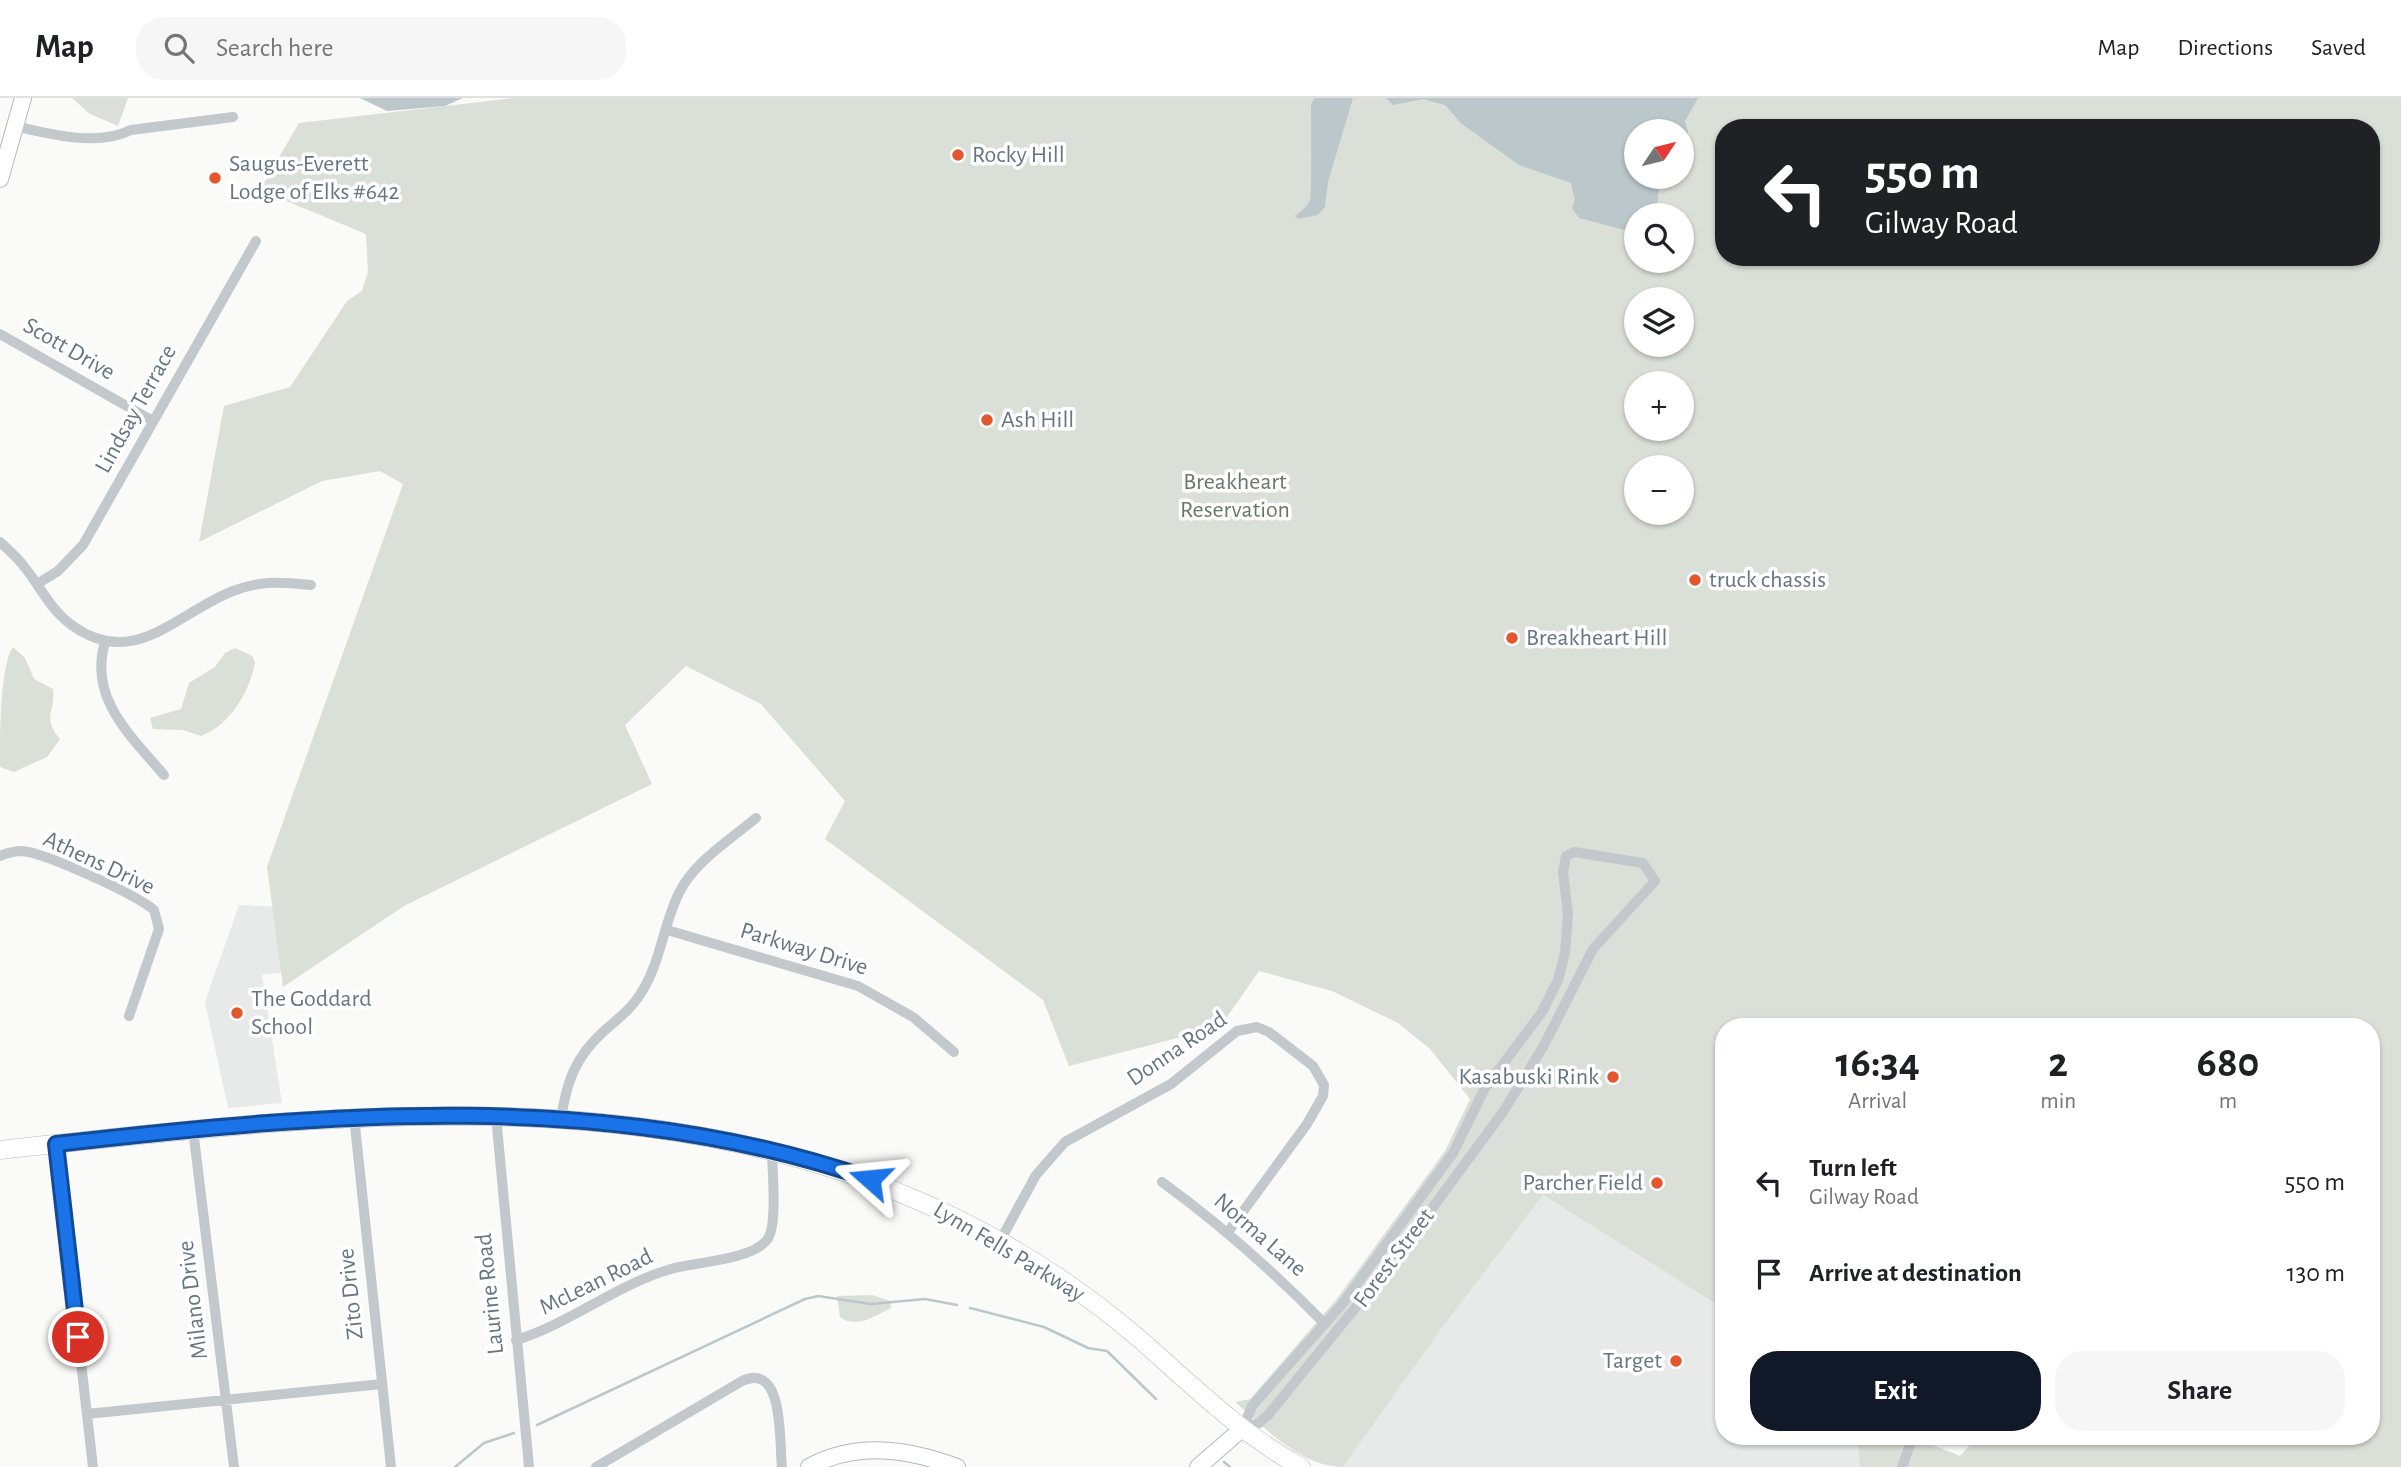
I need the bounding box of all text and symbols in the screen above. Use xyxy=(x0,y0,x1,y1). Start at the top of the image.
search box xyxy=(136,17,626,80)
icon: search xyxy=(160,29,198,67)
text: Map xyxy=(35,31,94,64)
text: Search here xyxy=(216,35,334,61)
text: Map xyxy=(2097,36,2139,60)
text: Directions xyxy=(2177,36,2273,60)
text: Saved xyxy=(2311,36,2366,60)
north arrow xyxy=(1624,119,1694,189)
map controls xyxy=(1624,119,1694,525)
place label: Rocky Hill xyxy=(972,143,1065,167)
marker: Rocky Hill xyxy=(950,147,966,163)
icon: left xyxy=(1750,147,1841,238)
text: 550 m xyxy=(1865,149,1980,198)
place label: Saugus-Everett Lodge of Elks #642 xyxy=(229,152,400,204)
marker: Saugus-Everett Lodge of Elks #642 xyxy=(207,170,223,186)
button: search xyxy=(1624,203,1694,273)
text: Gilway Road xyxy=(1865,207,2018,239)
button: layers xyxy=(1624,287,1694,357)
street label: Scott Drive xyxy=(19,313,119,385)
street label: Lindsay Terrace xyxy=(91,341,181,477)
button: + xyxy=(1624,371,1694,441)
place label: Ash Hill xyxy=(1001,408,1074,432)
marker: Ash Hill xyxy=(979,412,995,428)
button: − xyxy=(1624,455,1694,525)
park label: Breakheart Reservation xyxy=(1180,470,1290,522)
place label: truck chassis xyxy=(1709,568,1826,592)
marker: truck chassis xyxy=(1687,572,1703,588)
place label: Breakheart Hill xyxy=(1526,626,1667,650)
marker: Breakheart Hill xyxy=(1504,630,1520,646)
street label: Athens Drive xyxy=(40,827,158,899)
street label: Parkway Drive xyxy=(737,918,871,980)
place label: The Goddard School xyxy=(251,987,372,1039)
marker: The Goddard School xyxy=(229,1005,245,1021)
street label: Donna Road xyxy=(1123,1007,1231,1091)
text: 16:34 xyxy=(1836,1042,1920,1084)
text: 2 xyxy=(2048,1042,2068,1084)
text: 680 xyxy=(2197,1042,2259,1084)
place label: Kasabuski Rink xyxy=(1458,1065,1599,1089)
marker: Kasabuski Rink xyxy=(1605,1069,1621,1085)
text: Arrival xyxy=(1848,1090,1907,1113)
text: min xyxy=(2040,1090,2076,1113)
text: m xyxy=(2219,1090,2237,1113)
position arrow xyxy=(833,1142,907,1216)
text: Turn left xyxy=(1809,1155,1897,1181)
icon: left xyxy=(1750,1164,1788,1202)
text: 550 m xyxy=(2284,1169,2345,1195)
place label: Parcher Field xyxy=(1522,1171,1643,1195)
marker: Parcher Field xyxy=(1649,1175,1665,1191)
text: Gilway Road xyxy=(1809,1186,1919,1209)
street label: Norma Lane xyxy=(1209,1189,1311,1281)
street label: Lynn Fells Parkway xyxy=(929,1197,1089,1307)
street label: Forest Street xyxy=(1349,1204,1439,1312)
street label: Laurine Road xyxy=(472,1232,508,1356)
street label: Milano Drive xyxy=(174,1239,212,1361)
street label: McLean Road xyxy=(536,1244,656,1320)
street label: Zito Drive xyxy=(334,1247,368,1341)
icon: arrive xyxy=(1750,1255,1788,1293)
text: Arrive at destination xyxy=(1809,1260,2022,1286)
text: 130 m xyxy=(2287,1260,2345,1286)
pin xyxy=(48,1307,108,1367)
icon: arrive xyxy=(59,1318,97,1356)
place label: Target xyxy=(1603,1349,1662,1373)
button: Exit xyxy=(1750,1351,2041,1431)
button: Share xyxy=(2055,1351,2345,1431)
marker: Target xyxy=(1668,1353,1684,1369)

